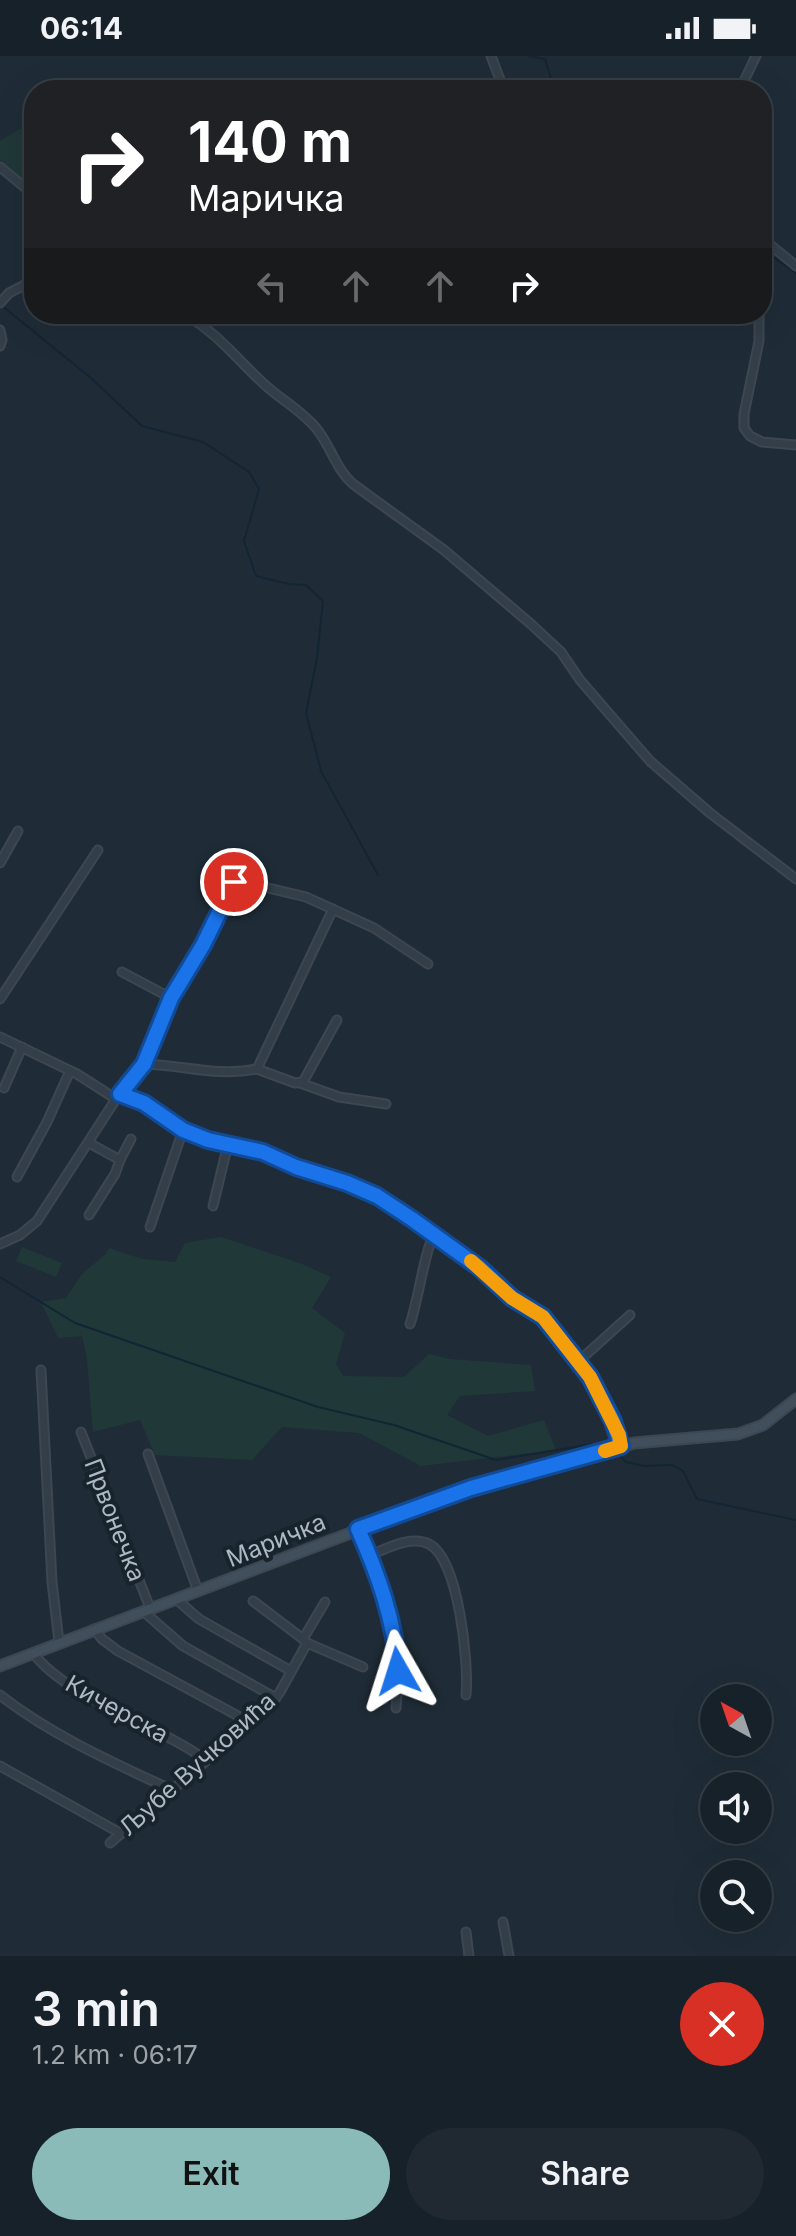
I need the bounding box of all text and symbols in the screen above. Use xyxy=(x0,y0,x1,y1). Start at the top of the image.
text: 06:14 xyxy=(40,10,123,46)
text: 140 m xyxy=(188,108,352,176)
icon: right xyxy=(56,112,160,216)
text: Маричка xyxy=(188,176,345,220)
icon: left xyxy=(250,264,294,308)
icon: ahead xyxy=(334,264,378,308)
icon: ahead xyxy=(418,264,462,308)
icon: right xyxy=(502,264,546,308)
pin xyxy=(200,848,268,916)
icon: arrive xyxy=(212,860,256,904)
street label: Првонечка xyxy=(78,1454,152,1586)
street label: Маричка xyxy=(222,1507,330,1573)
position arrow xyxy=(356,1629,440,1713)
street label: Кичерска xyxy=(61,1669,173,1749)
north arrow xyxy=(700,1684,772,1756)
map controls xyxy=(700,1684,772,1932)
street label: Љубе Вучковића xyxy=(113,1686,281,1842)
button: sound xyxy=(700,1772,772,1844)
button: search xyxy=(700,1860,772,1932)
text: 3 min xyxy=(32,1979,160,2038)
button: close xyxy=(680,1982,764,2066)
text: 1.2 km · 06:17 xyxy=(32,2039,198,2070)
button: Exit xyxy=(32,2128,390,2220)
button: Share xyxy=(406,2128,764,2220)

